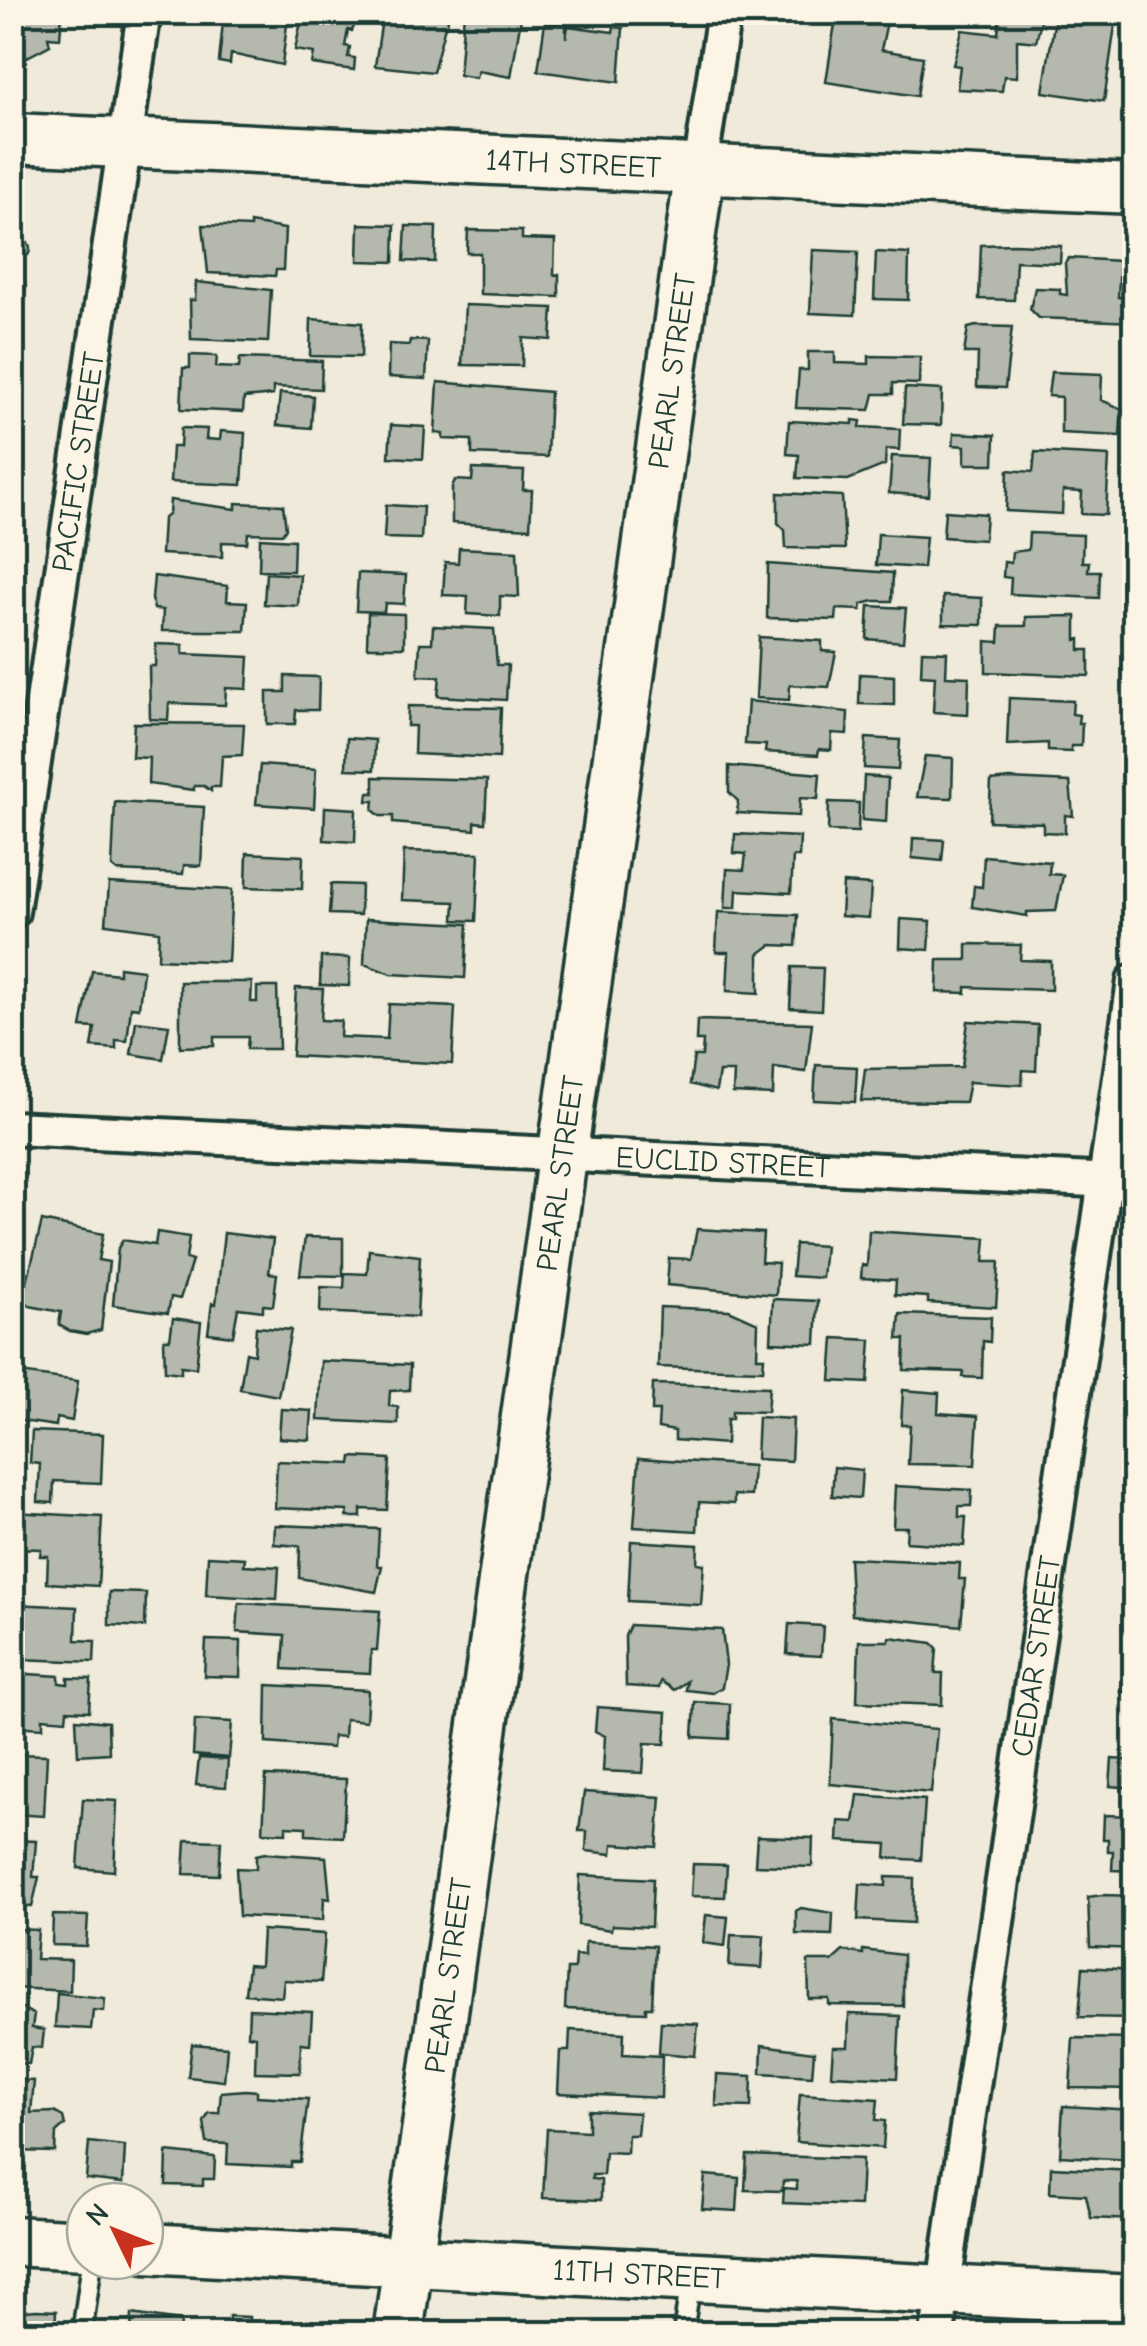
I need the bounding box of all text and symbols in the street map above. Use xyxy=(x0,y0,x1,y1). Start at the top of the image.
street label: 14TH STREET xyxy=(485,143,662,186)
street label: PEARL STREET xyxy=(641,271,703,471)
street label: PACIFIC STREET xyxy=(45,349,112,574)
street label: PEARL STREET xyxy=(529,1073,591,1273)
street label: EUCLID STREET xyxy=(615,1140,832,1185)
street label: CEDAR STREET xyxy=(1004,1553,1068,1759)
street label: PEARL STREET xyxy=(418,1875,480,2076)
north arrow xyxy=(65,2181,165,2281)
text: N xyxy=(80,2197,115,2232)
street label: 11TH STREET xyxy=(552,2252,727,2297)

